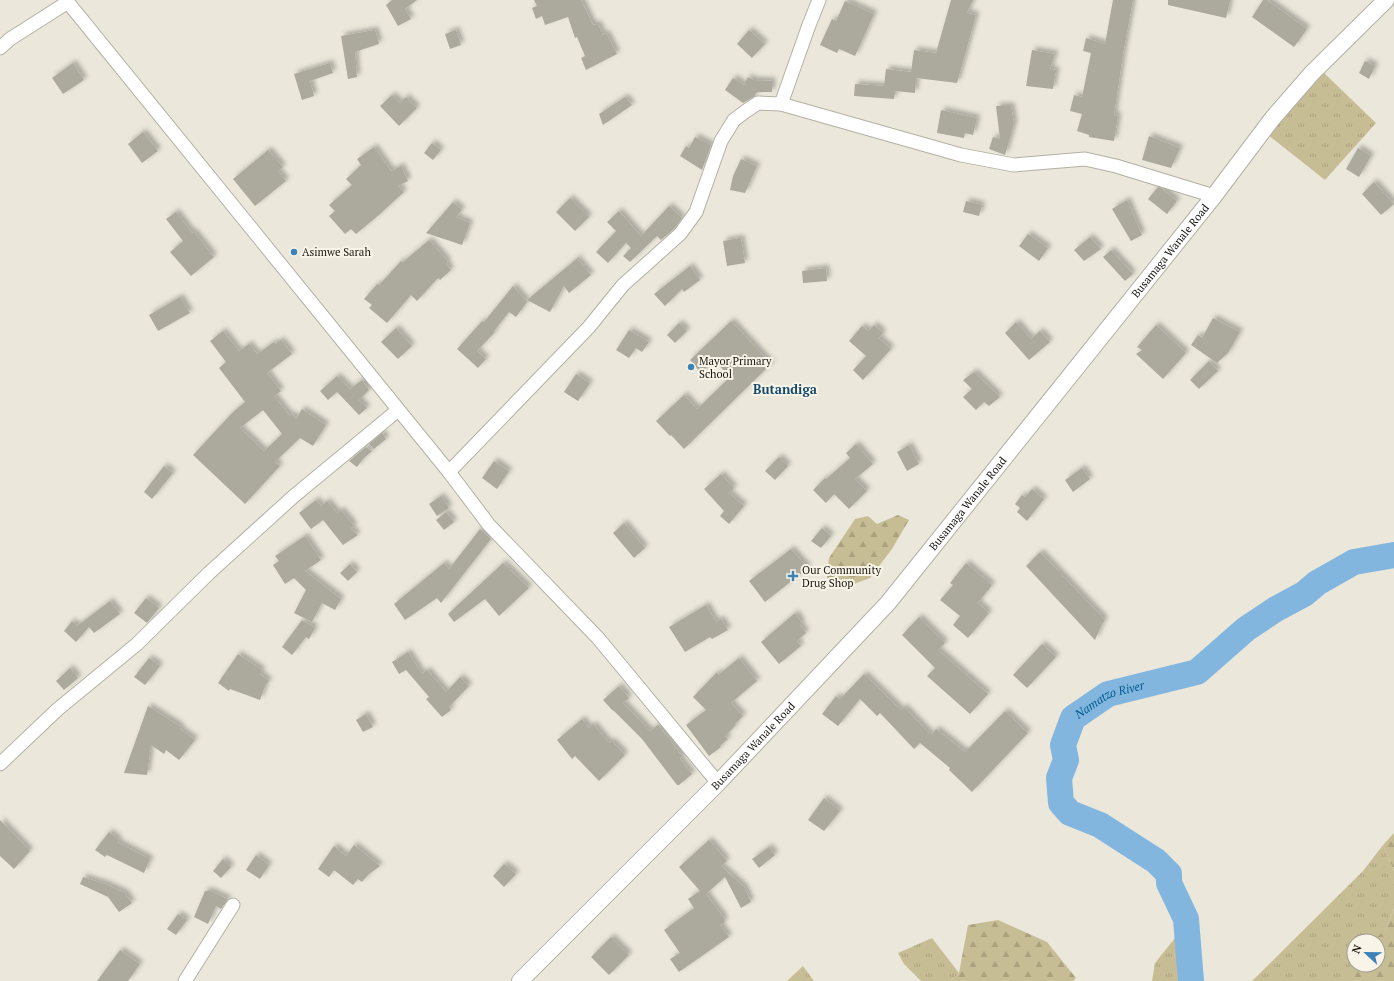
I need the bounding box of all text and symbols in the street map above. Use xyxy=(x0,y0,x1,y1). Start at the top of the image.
street label: Busamaga Wanale Road xyxy=(1129,201,1212,300)
place label: Asimwe Sarah xyxy=(302,245,371,259)
marker: Asimwe Sarah xyxy=(289,247,299,257)
place label: Mayor Primary School xyxy=(699,354,772,381)
marker: Mayor Primary School xyxy=(686,362,696,372)
district label: Butandiga xyxy=(753,380,818,398)
street label: Busamaga Wanale Road xyxy=(926,454,1009,553)
place label: Our Community Drug Shop xyxy=(802,563,881,590)
marker: Our Community Drug Shop xyxy=(787,570,799,582)
water label: Namatzo River xyxy=(1071,677,1147,722)
street label: Busamaga Wanale Road xyxy=(708,699,798,793)
north arrow xyxy=(1346,933,1386,973)
text: N xyxy=(1349,942,1365,956)

